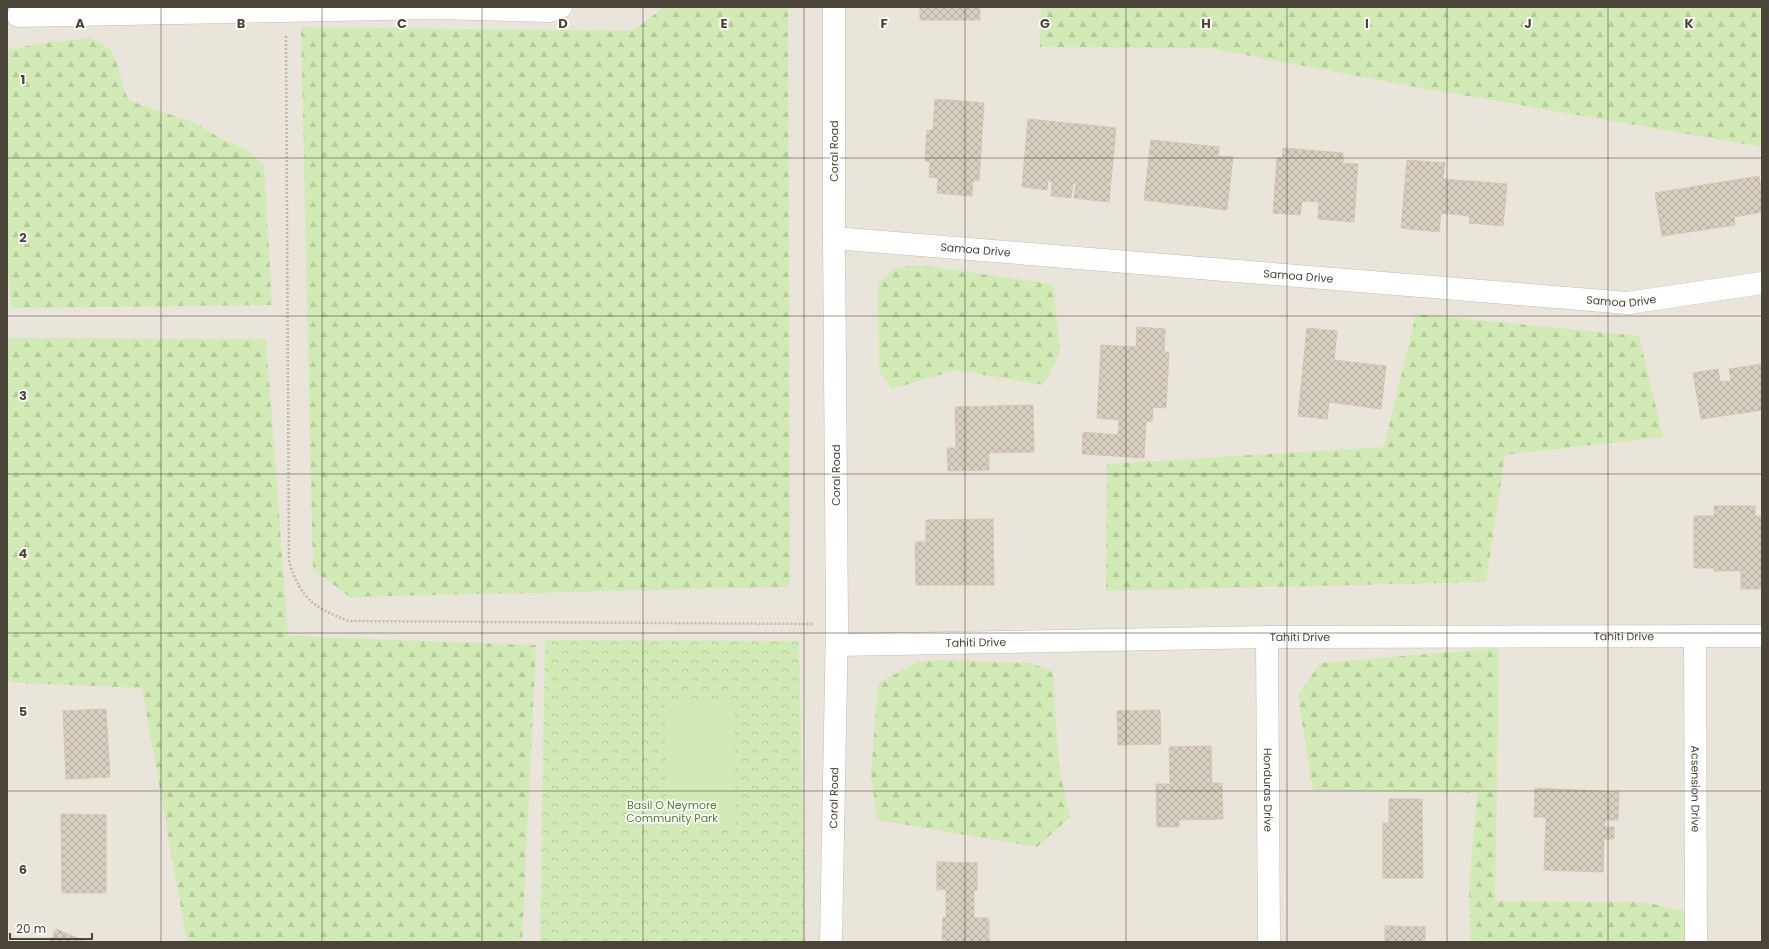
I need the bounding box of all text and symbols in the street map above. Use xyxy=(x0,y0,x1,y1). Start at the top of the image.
text: A xyxy=(75,14,85,33)
text: B xyxy=(237,14,246,33)
text: C xyxy=(397,14,407,33)
text: D xyxy=(558,14,568,33)
text: E xyxy=(720,14,728,33)
text: F xyxy=(880,14,888,33)
text: G xyxy=(1040,14,1050,33)
text: H xyxy=(1201,14,1211,33)
text: I xyxy=(1365,14,1369,33)
text: J xyxy=(1524,14,1532,33)
text: K xyxy=(1684,14,1694,33)
text: 1 xyxy=(21,70,25,89)
street label: Coral Road xyxy=(826,120,842,182)
text: 2 xyxy=(19,228,27,247)
street label: Samoa Drive xyxy=(940,239,1011,260)
street label: Samoa Drive xyxy=(1263,265,1334,287)
street label: Samoa Drive xyxy=(1586,291,1658,311)
text: 3 xyxy=(19,386,27,405)
street label: Coral Road xyxy=(828,444,844,506)
text: 4 xyxy=(19,544,28,563)
street label: Tahiti Drive xyxy=(1594,628,1654,644)
street label: Tahiti Drive xyxy=(1270,629,1330,645)
street label: Tahiti Drive xyxy=(946,634,1007,651)
text: 5 xyxy=(19,702,27,721)
street label: Acsension Drive xyxy=(1687,746,1704,833)
street label: Honduras Drive xyxy=(1260,748,1276,832)
street label: Coral Road xyxy=(825,767,842,829)
park label: Basil O Neymore Community Park xyxy=(626,797,718,826)
text: 6 xyxy=(19,860,27,879)
scale bar xyxy=(10,915,92,941)
text: 20 m xyxy=(16,920,46,937)

